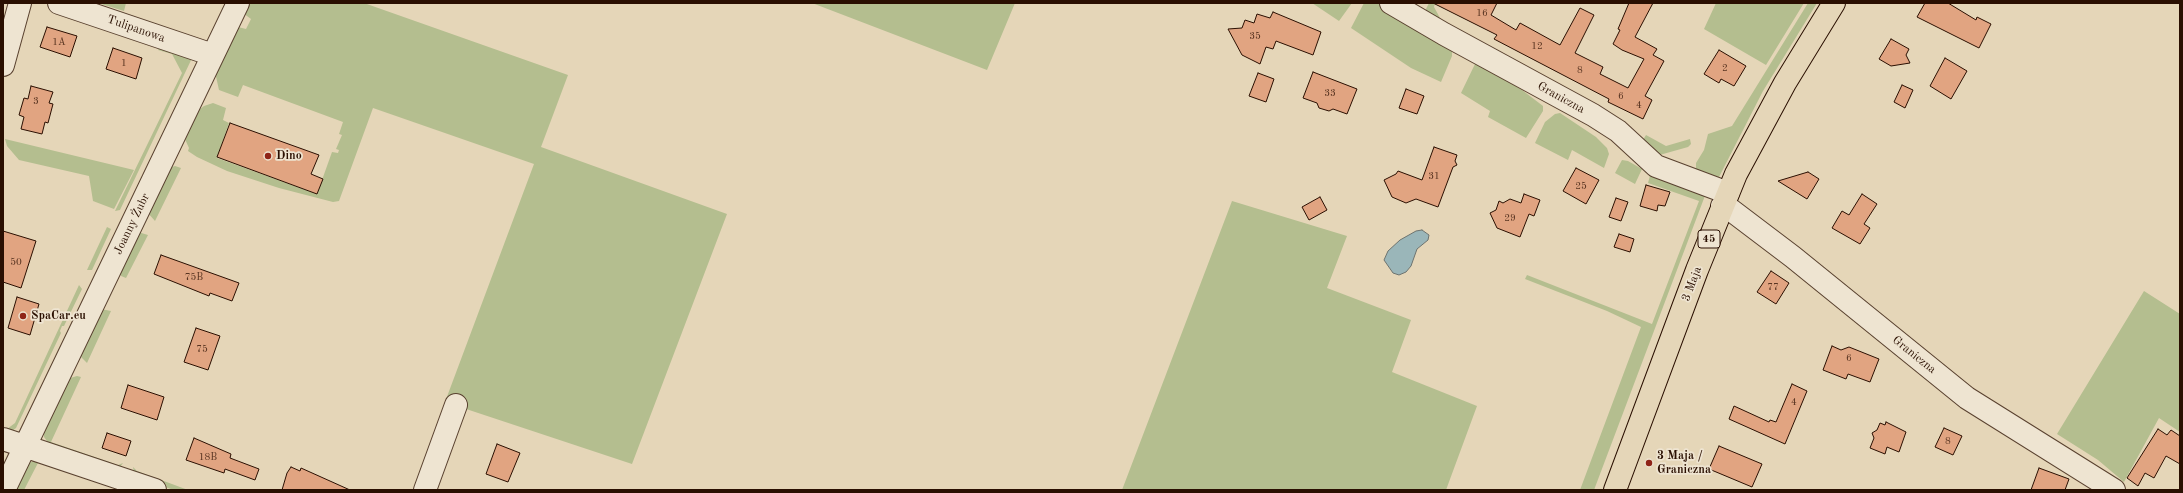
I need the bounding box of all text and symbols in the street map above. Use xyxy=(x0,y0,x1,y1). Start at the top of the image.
house number: 16 xyxy=(1476,7,1488,19)
street label: Tulipanowa xyxy=(105,12,167,46)
house number: 35 xyxy=(1249,30,1261,42)
house number: 1A xyxy=(52,36,66,48)
house number: 12 xyxy=(1531,40,1543,52)
house number: 1 xyxy=(121,57,127,69)
house number: 2 xyxy=(1722,62,1728,74)
house number: 8 xyxy=(1577,64,1583,76)
street label: Graniczna xyxy=(1535,79,1587,117)
house number: 33 xyxy=(1324,87,1336,99)
house number: 6 xyxy=(1618,90,1624,102)
house number: 3 xyxy=(33,95,39,107)
house number: 4 xyxy=(1636,99,1642,111)
place label: Dino xyxy=(276,149,302,163)
marker: Dino xyxy=(263,151,273,161)
house number: 31 xyxy=(1428,170,1440,182)
house number: 25 xyxy=(1575,180,1587,192)
street label: Joanny Żubr xyxy=(111,191,153,257)
house number: 29 xyxy=(1504,212,1516,224)
road number: 45 xyxy=(1698,230,1720,248)
house number: 50 xyxy=(10,256,22,268)
street label: 3 Maja xyxy=(1679,265,1705,303)
house number: 75B xyxy=(185,271,203,283)
house number: 77 xyxy=(1767,281,1779,293)
place label: SpaCar.eu xyxy=(31,309,86,323)
marker: SpaCar.eu xyxy=(18,311,28,321)
street label: Graniczna xyxy=(1889,333,1939,377)
house number: 75 xyxy=(196,343,208,355)
house number: 6 xyxy=(1846,352,1852,364)
house number: 4 xyxy=(1791,396,1797,408)
house number: 8 xyxy=(1945,435,1951,447)
place label: 3 Maja / Graniczna xyxy=(1657,449,1711,477)
house number: 18B xyxy=(199,451,217,463)
marker: 3 Maja / Graniczna xyxy=(1644,458,1654,468)

